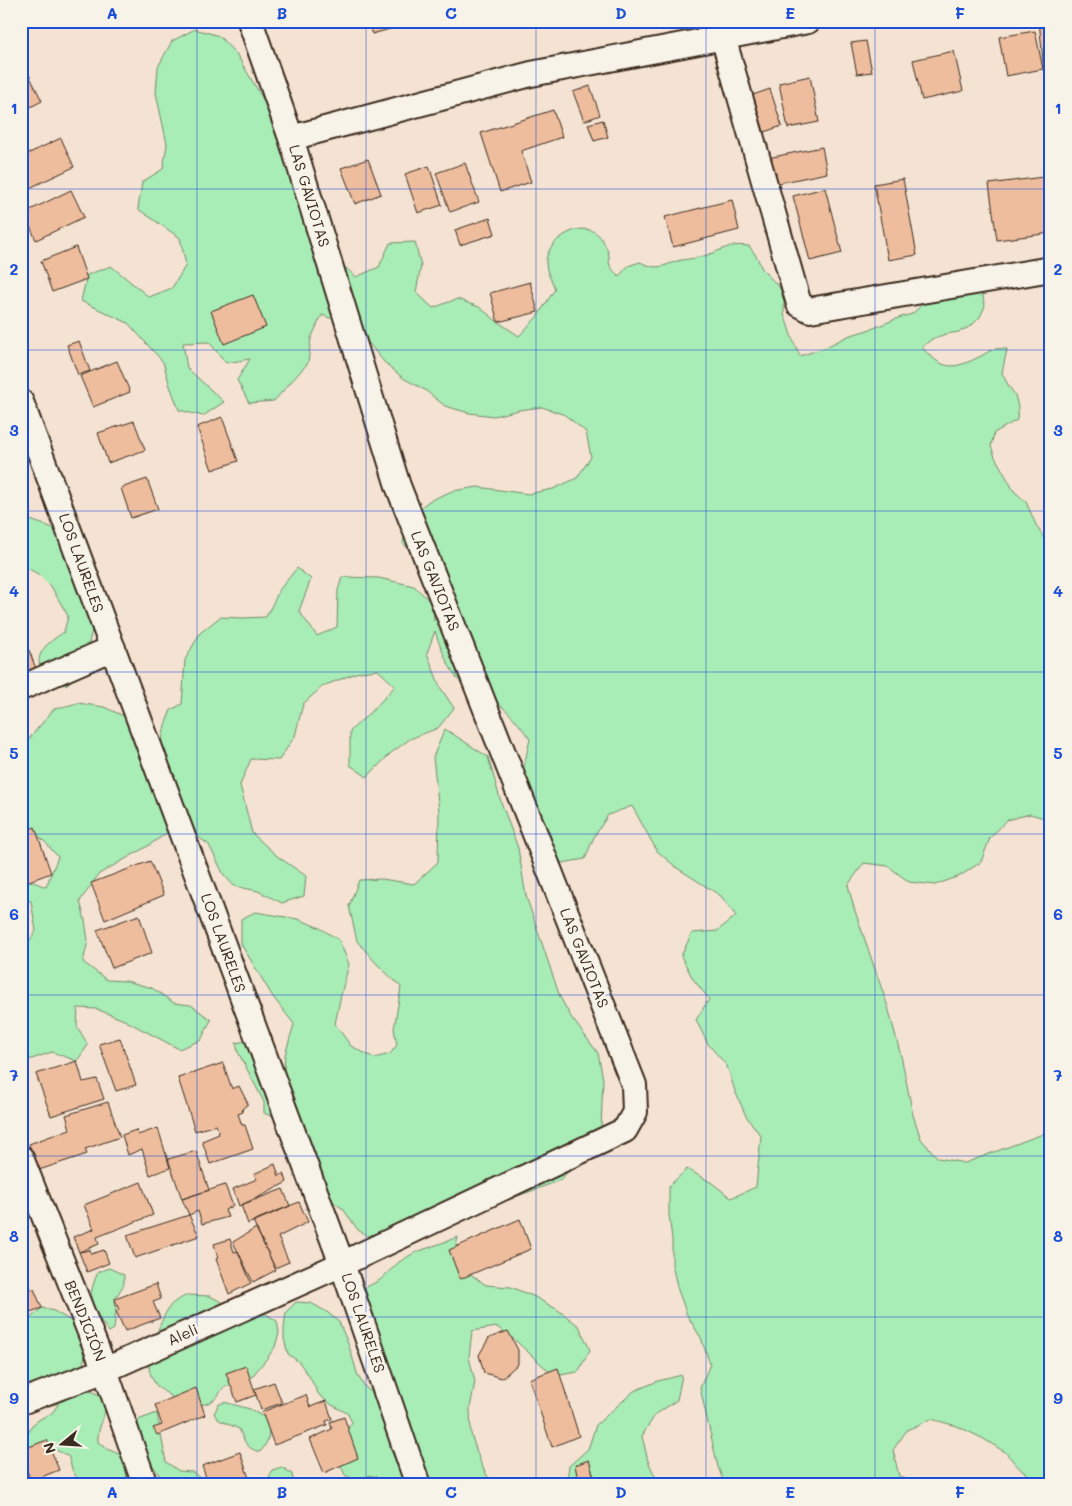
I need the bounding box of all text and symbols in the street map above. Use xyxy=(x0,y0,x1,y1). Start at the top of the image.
text: A xyxy=(106,2,118,23)
text: B xyxy=(277,2,287,23)
text: C xyxy=(445,2,457,23)
text: D xyxy=(615,2,627,23)
text: E xyxy=(785,2,795,23)
text: F xyxy=(955,2,965,23)
text: 1 xyxy=(10,97,18,118)
text: 1 xyxy=(1054,97,1062,118)
street label: LAS GAVIOTAS xyxy=(285,142,335,249)
text: 2 xyxy=(10,258,19,279)
text: 2 xyxy=(1054,258,1063,279)
text: 3 xyxy=(9,419,19,440)
text: 3 xyxy=(1053,419,1063,440)
street label: LOS LAURELES xyxy=(55,510,109,615)
street label: LAS GAVIOTAS xyxy=(407,528,465,634)
text: 4 xyxy=(9,580,19,601)
text: 4 xyxy=(1053,580,1063,601)
text: 5 xyxy=(9,742,19,763)
text: 5 xyxy=(1053,742,1063,763)
street label: LOS LAURELES xyxy=(197,890,251,995)
text: 6 xyxy=(9,903,19,924)
text: 6 xyxy=(1053,903,1063,924)
street label: LAS GAVIOTAS xyxy=(556,905,614,1011)
text: 7 xyxy=(10,1064,19,1085)
text: 7 xyxy=(1054,1064,1063,1085)
text: 8 xyxy=(9,1225,19,1246)
text: 8 xyxy=(1053,1225,1063,1246)
street label: LOS LAURELES xyxy=(337,1270,390,1375)
street label: BENDICIÓN xyxy=(61,1277,111,1364)
street label: Aleli xyxy=(164,1318,201,1350)
text: 9 xyxy=(9,1387,19,1408)
text: 9 xyxy=(1053,1387,1063,1408)
north arrow xyxy=(38,1418,88,1468)
text: N xyxy=(38,1440,60,1456)
text: A xyxy=(106,1481,118,1502)
text: B xyxy=(277,1481,287,1502)
text: C xyxy=(445,1481,457,1502)
text: D xyxy=(615,1481,627,1502)
text: E xyxy=(785,1481,795,1502)
text: F xyxy=(955,1481,965,1502)

